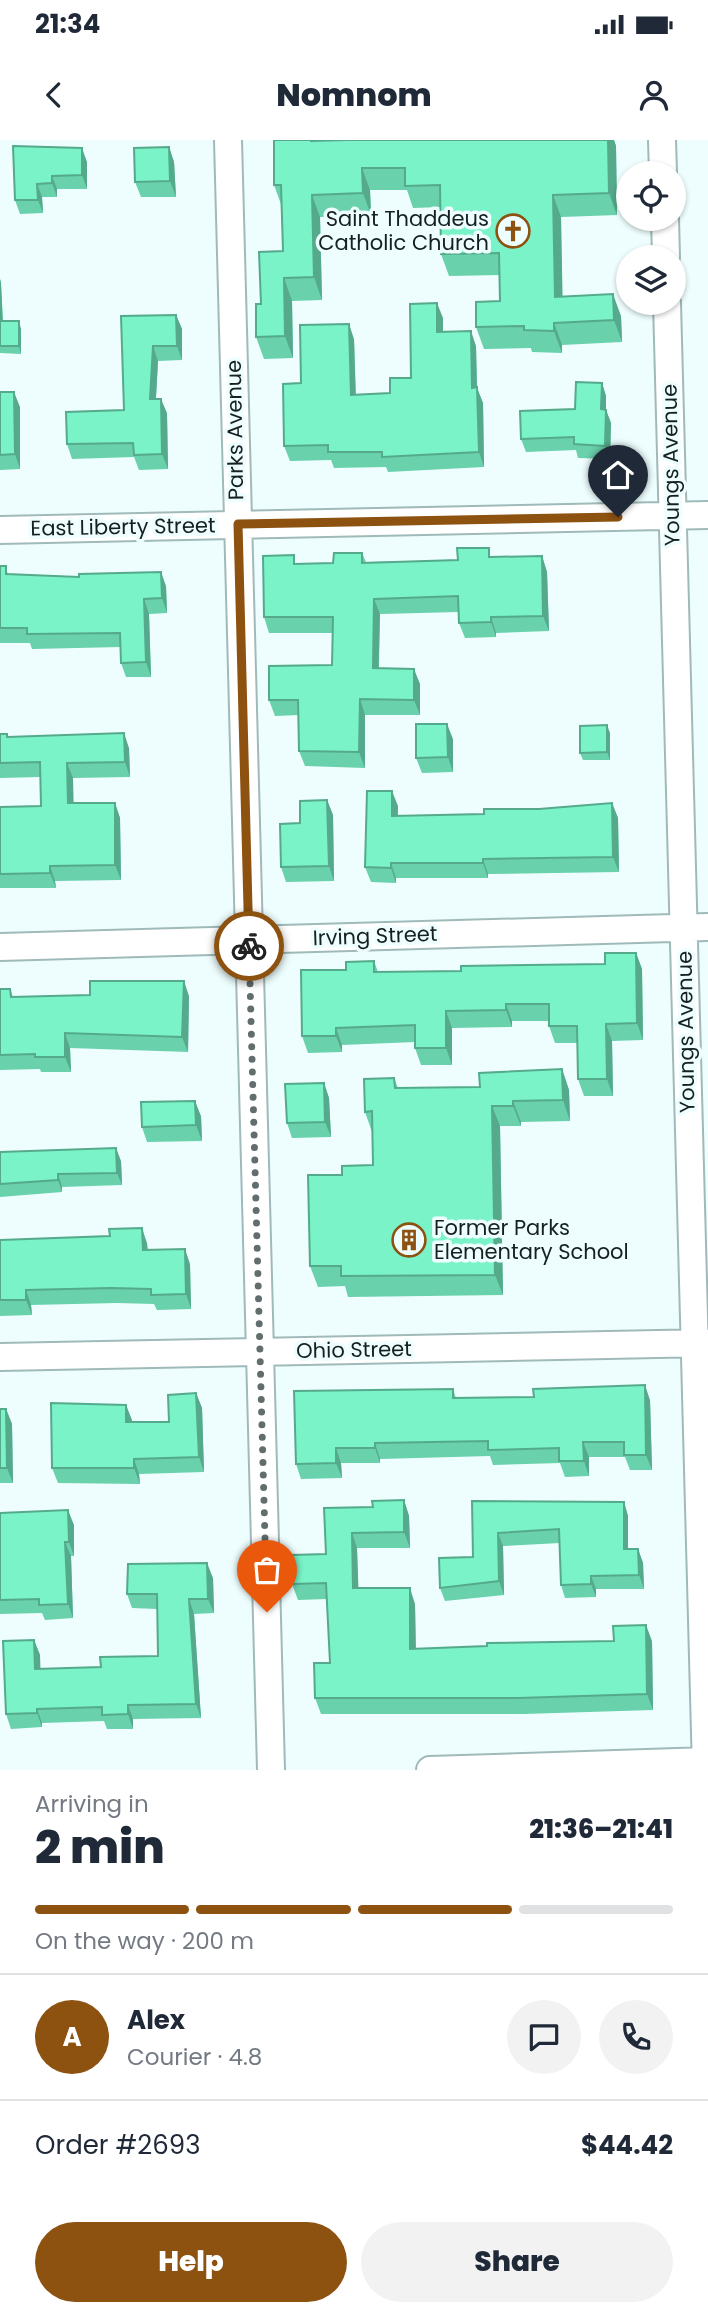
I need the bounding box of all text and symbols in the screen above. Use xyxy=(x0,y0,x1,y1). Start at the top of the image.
text: 21:34 xyxy=(35,6,100,42)
text: Nomnom xyxy=(276,72,432,117)
icon: back xyxy=(35,76,73,114)
icon: person xyxy=(635,76,673,114)
map controls xyxy=(616,161,686,315)
button: locate xyxy=(616,161,686,231)
place label: Saint Thaddeus Catholic Church xyxy=(318,204,489,257)
church icon: Saint Thaddeus Catholic Church xyxy=(494,212,532,250)
button: layers xyxy=(616,245,686,315)
street label: Parks Avenue xyxy=(219,360,250,500)
street label: Youngs Avenue xyxy=(655,384,686,546)
pin xyxy=(588,445,648,517)
icon: home xyxy=(599,456,637,494)
street label: East Liberty Street xyxy=(30,510,216,543)
courier xyxy=(214,911,284,981)
street label: Irving Street xyxy=(312,919,438,952)
icon: bike xyxy=(230,927,268,965)
street label: Youngs Avenue xyxy=(670,951,701,1113)
place label: Former Parks Elementary School xyxy=(434,1213,629,1266)
building icon: Former Parks Elementary School xyxy=(390,1221,428,1259)
street label: Ohio Street xyxy=(296,1334,412,1365)
pin xyxy=(237,1540,297,1612)
icon: bag xyxy=(248,1551,286,1589)
text: Arriving in xyxy=(35,1788,149,1820)
text: 21:36–21:41 xyxy=(529,1811,673,1847)
text: 2 min xyxy=(35,1815,165,1879)
text: On the way · 200 m xyxy=(35,1925,254,1957)
button: chat xyxy=(507,2000,581,2074)
button: phone xyxy=(599,2000,673,2074)
text: Alex xyxy=(127,2002,185,2038)
text: A xyxy=(62,2019,82,2055)
text: Courier · 4.8 xyxy=(127,2041,262,2073)
text: Order #2693 xyxy=(35,2127,200,2163)
text: $44.42 xyxy=(581,2127,673,2163)
button: Help xyxy=(35,2222,347,2302)
button: Share xyxy=(361,2222,673,2302)

